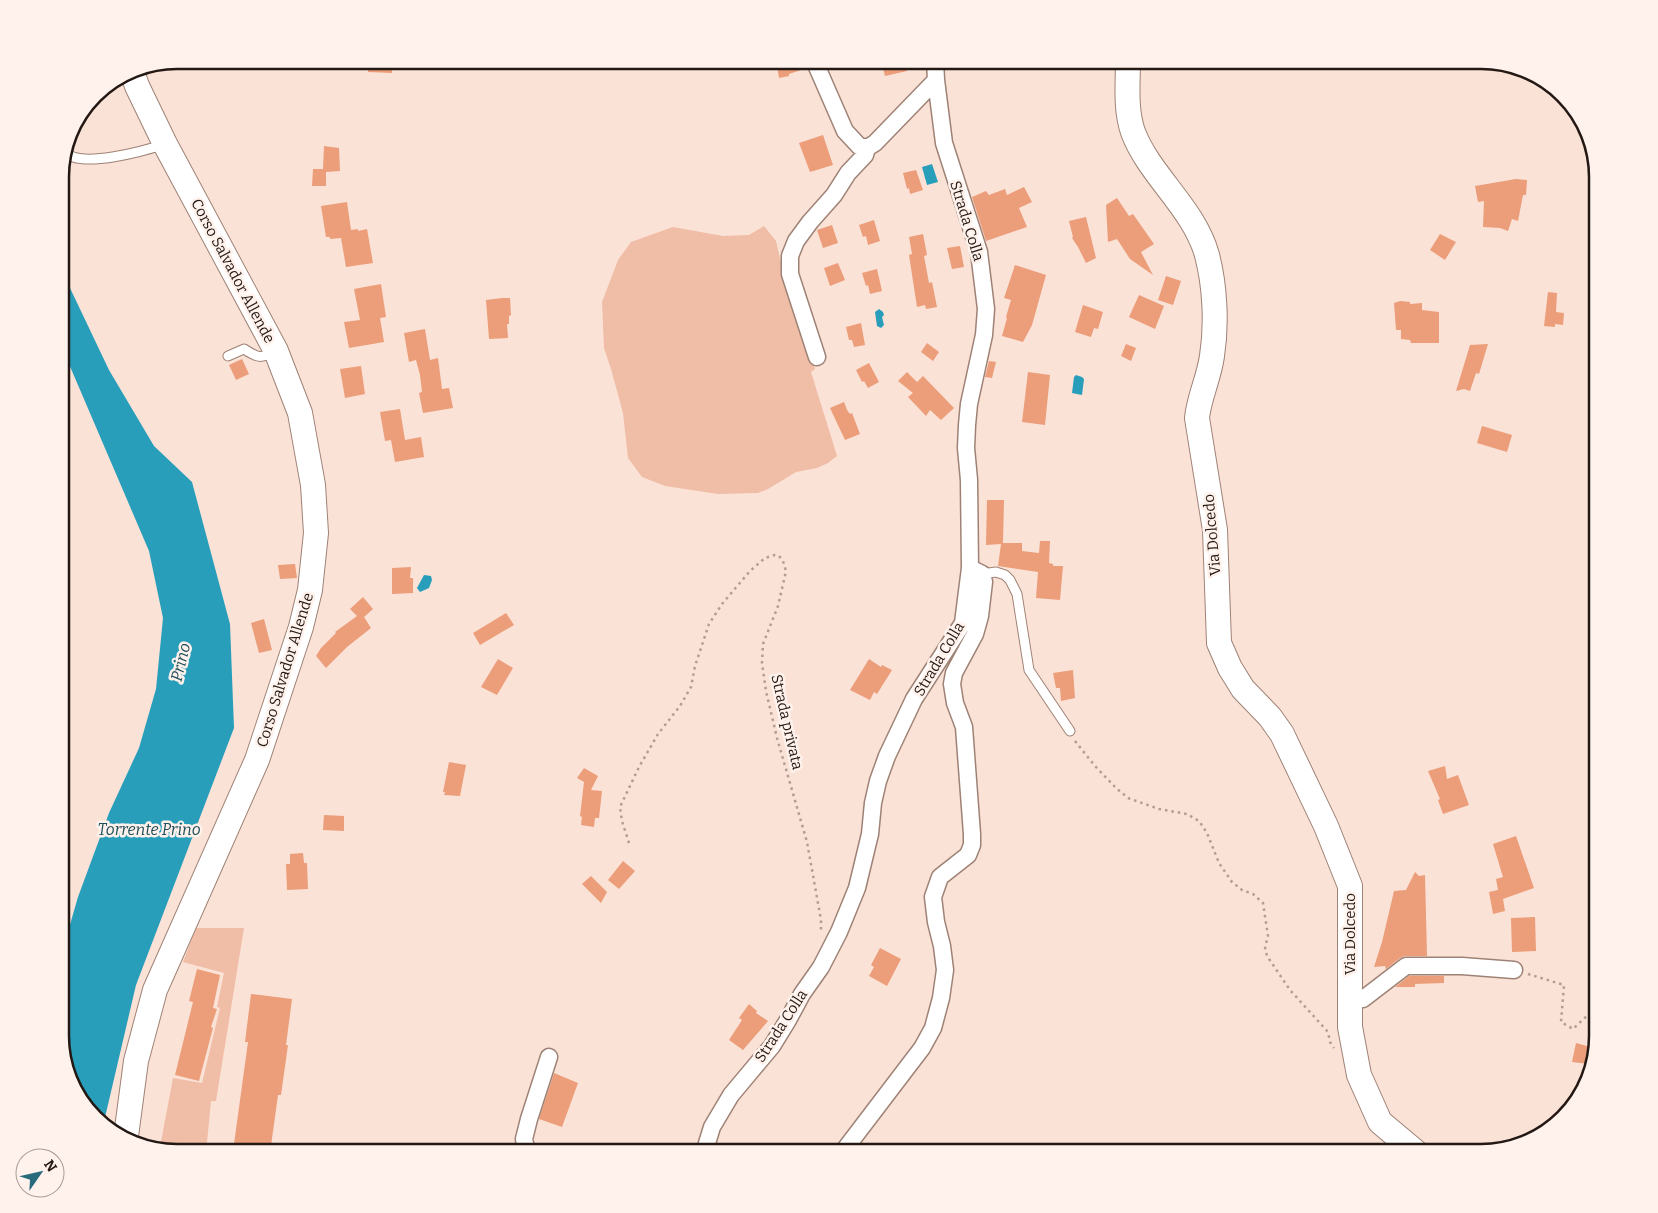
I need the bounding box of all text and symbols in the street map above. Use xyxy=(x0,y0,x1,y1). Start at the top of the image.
street label: Strada Colla xyxy=(946,179,988,263)
street label: Corso Salvador Allende xyxy=(187,196,279,346)
street label: Via Dolcedo xyxy=(1199,493,1225,577)
street label: Corso Salvador Allende xyxy=(253,590,317,750)
street label: Strada Colla xyxy=(910,619,968,699)
water label: Prino xyxy=(167,641,194,683)
street label: Strada privata xyxy=(767,673,807,771)
water label: Torrente Prino xyxy=(97,820,201,839)
street label: Via Dolcedo xyxy=(1341,893,1359,975)
street label: Strada Colla xyxy=(751,986,811,1066)
north arrow xyxy=(15,1148,65,1198)
text: N xyxy=(40,1157,61,1175)

